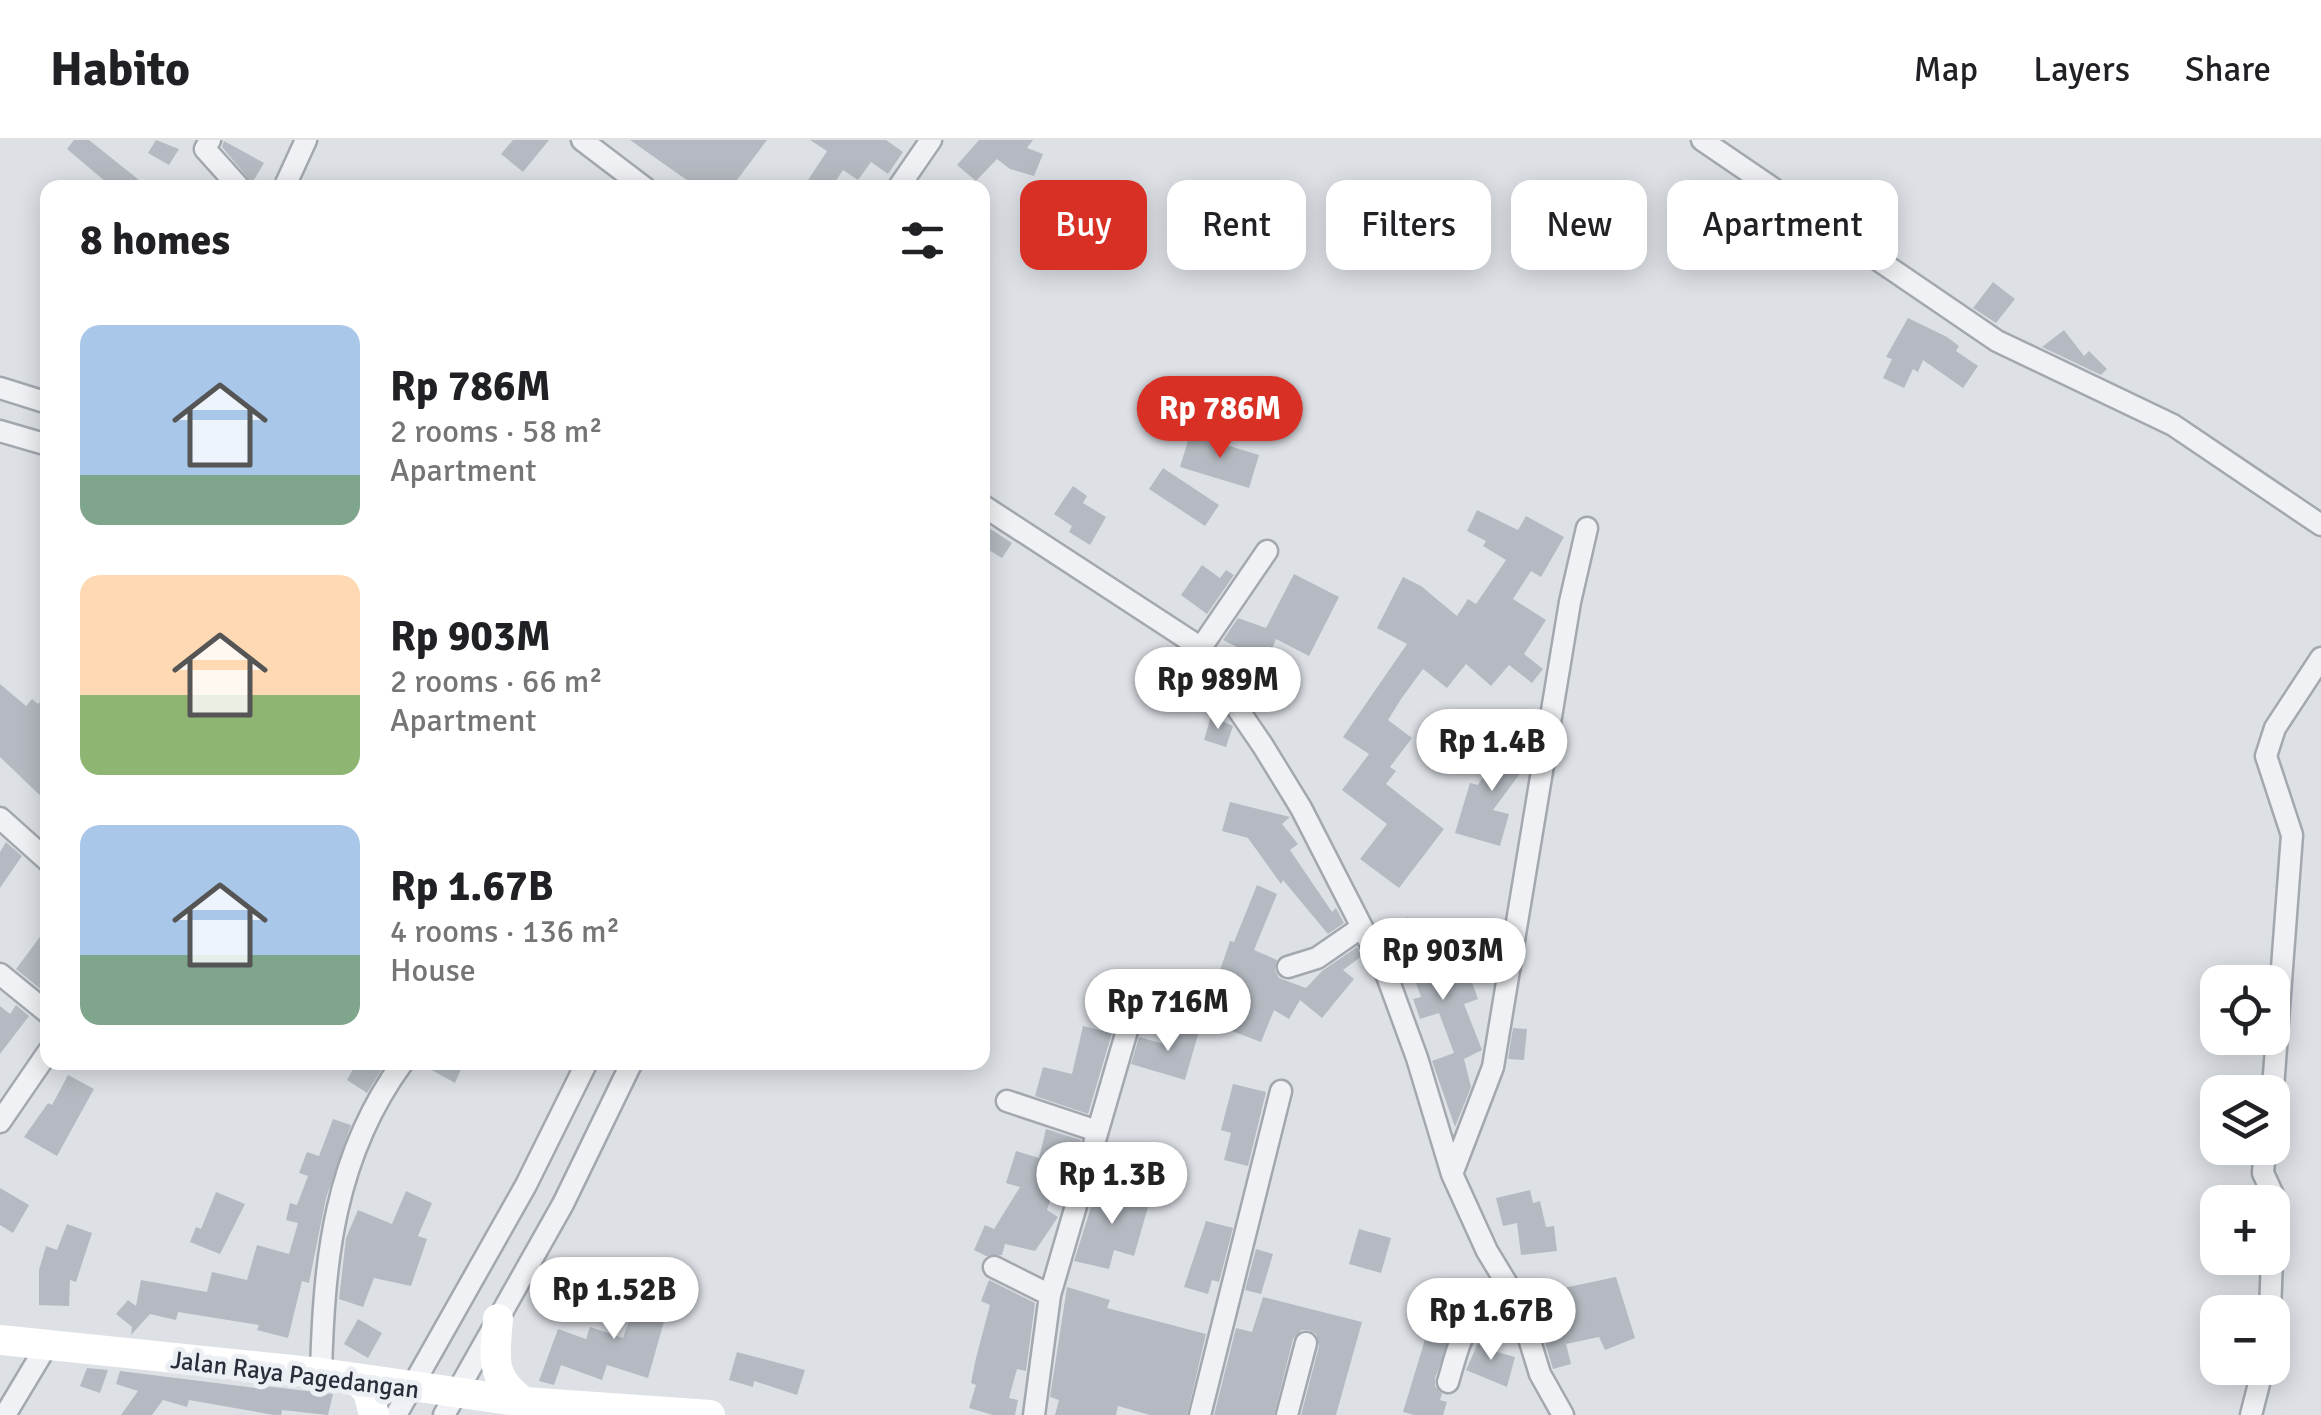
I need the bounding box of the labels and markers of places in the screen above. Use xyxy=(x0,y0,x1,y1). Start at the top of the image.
pin: Rp 786M xyxy=(1128,376,1312,461)
pin: Rp 989M xyxy=(1126,647,1310,732)
pin: Rp 1.4B xyxy=(1400,709,1584,794)
pin: Rp 903M xyxy=(1351,918,1535,1003)
pin: Rp 716M xyxy=(1076,969,1260,1054)
pin: Rp 1.3B xyxy=(1020,1142,1204,1227)
pin: Rp 1.52B xyxy=(511,1257,717,1342)
pin: Rp 1.67B xyxy=(1388,1278,1594,1363)

